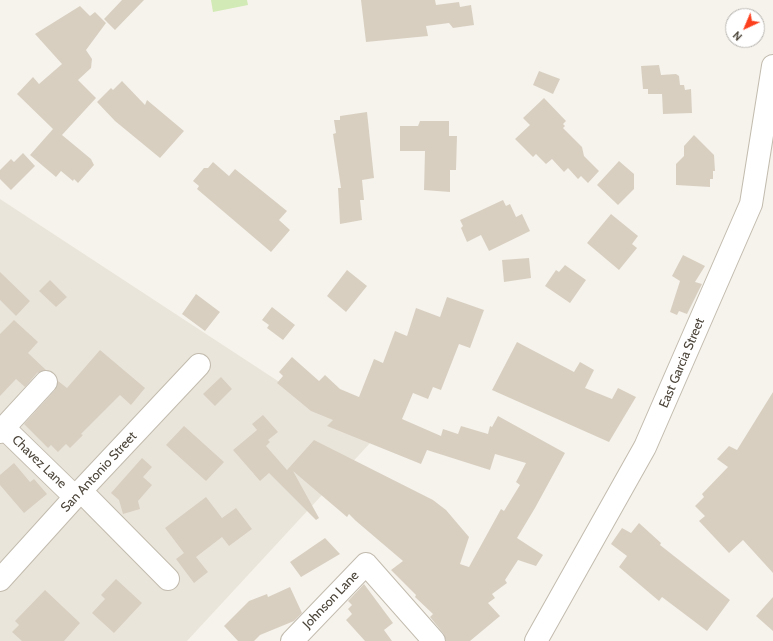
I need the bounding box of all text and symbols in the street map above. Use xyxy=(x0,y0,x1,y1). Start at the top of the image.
north arrow xyxy=(725,8,765,48)
text: N xyxy=(730,28,745,44)
street label: East Garcia Street xyxy=(656,316,708,410)
street label: San Antonio Street xyxy=(58,429,140,515)
street label: Chavez Lane xyxy=(9,432,69,492)
street label: Johnson Lane xyxy=(300,568,362,632)

